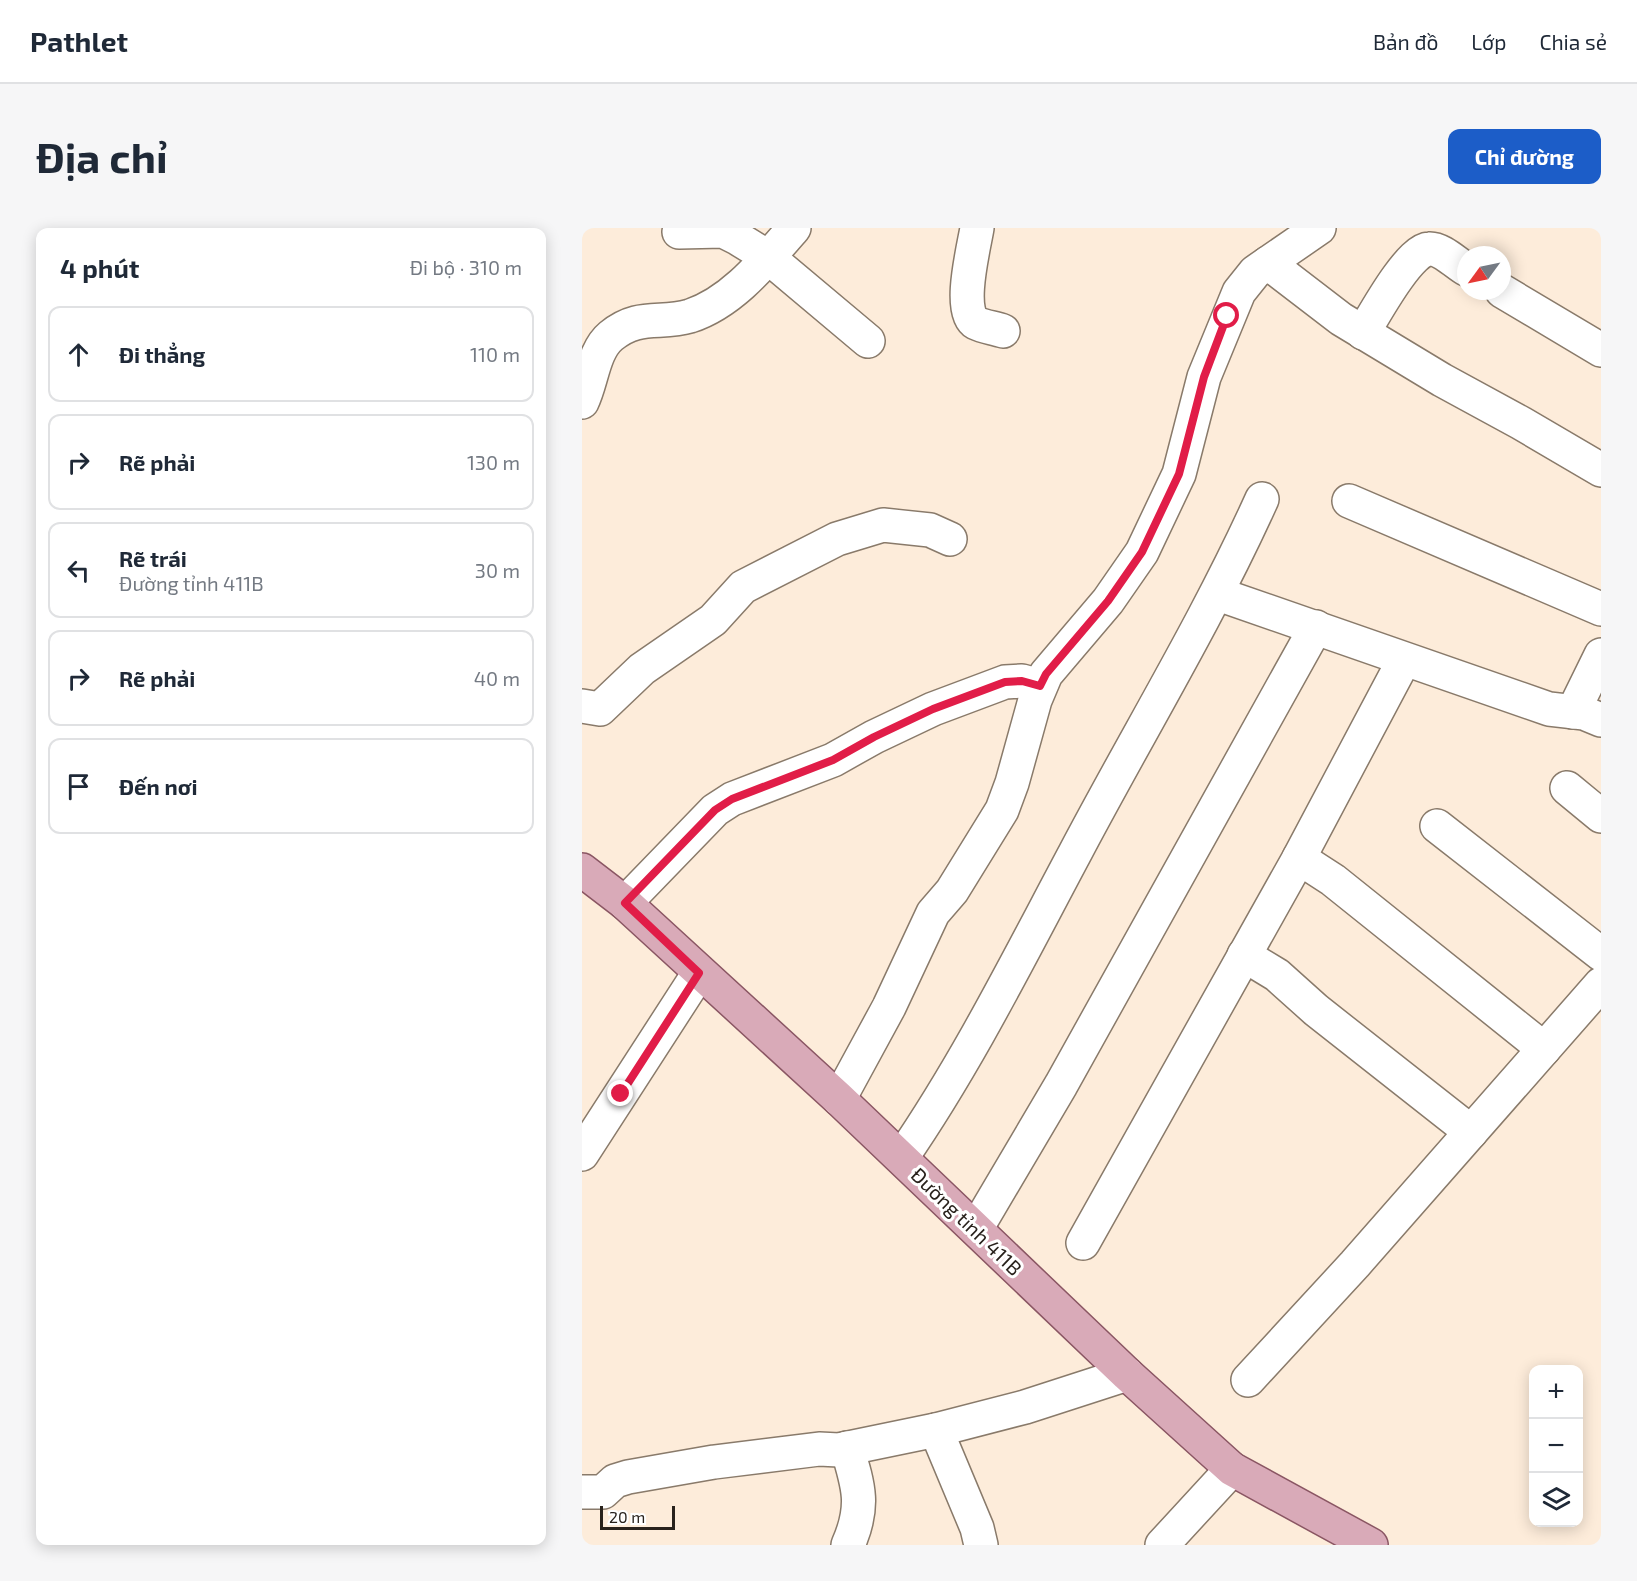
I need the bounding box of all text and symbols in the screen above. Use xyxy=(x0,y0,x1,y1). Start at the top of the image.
text: Pathlet xyxy=(30,24,128,58)
text: Bản đồ xyxy=(1373,29,1438,54)
text: Lớp xyxy=(1471,29,1506,54)
text: Chia sẻ xyxy=(1539,29,1607,54)
button: Chỉ đường xyxy=(1448,129,1601,184)
text: Địa chỉ xyxy=(36,131,168,181)
north arrow xyxy=(1457,246,1511,300)
text: 4 phút xyxy=(60,252,139,283)
text: Đi bộ · 310 m xyxy=(410,255,522,279)
route start xyxy=(1213,302,1239,328)
icon: ahead xyxy=(62,338,95,371)
text: Đi thẳng xyxy=(119,341,205,367)
text: 110 m xyxy=(470,342,520,366)
icon: right xyxy=(62,446,95,479)
text: Rẽ phải xyxy=(119,449,195,475)
text: 130 m xyxy=(467,450,520,474)
text: Rẽ trái xyxy=(119,545,187,571)
icon: left xyxy=(62,554,95,587)
text: 30 m xyxy=(475,558,520,582)
text: Đường tỉnh 411B xyxy=(119,571,264,595)
icon: right xyxy=(62,662,95,695)
text: Rẽ phải xyxy=(119,665,195,691)
text: 40 m xyxy=(474,666,520,690)
icon: arrive xyxy=(62,770,95,803)
text: Đến nơi xyxy=(119,773,197,799)
route end xyxy=(607,1080,633,1106)
street label: Đường tỉnh 411B xyxy=(907,1162,1027,1280)
map controls xyxy=(1529,1365,1583,1527)
button: + xyxy=(1529,1365,1583,1419)
button: − xyxy=(1529,1419,1583,1473)
button: layers xyxy=(1529,1473,1583,1527)
scale bar xyxy=(600,1503,675,1530)
text: 20 m xyxy=(609,1507,645,1526)

